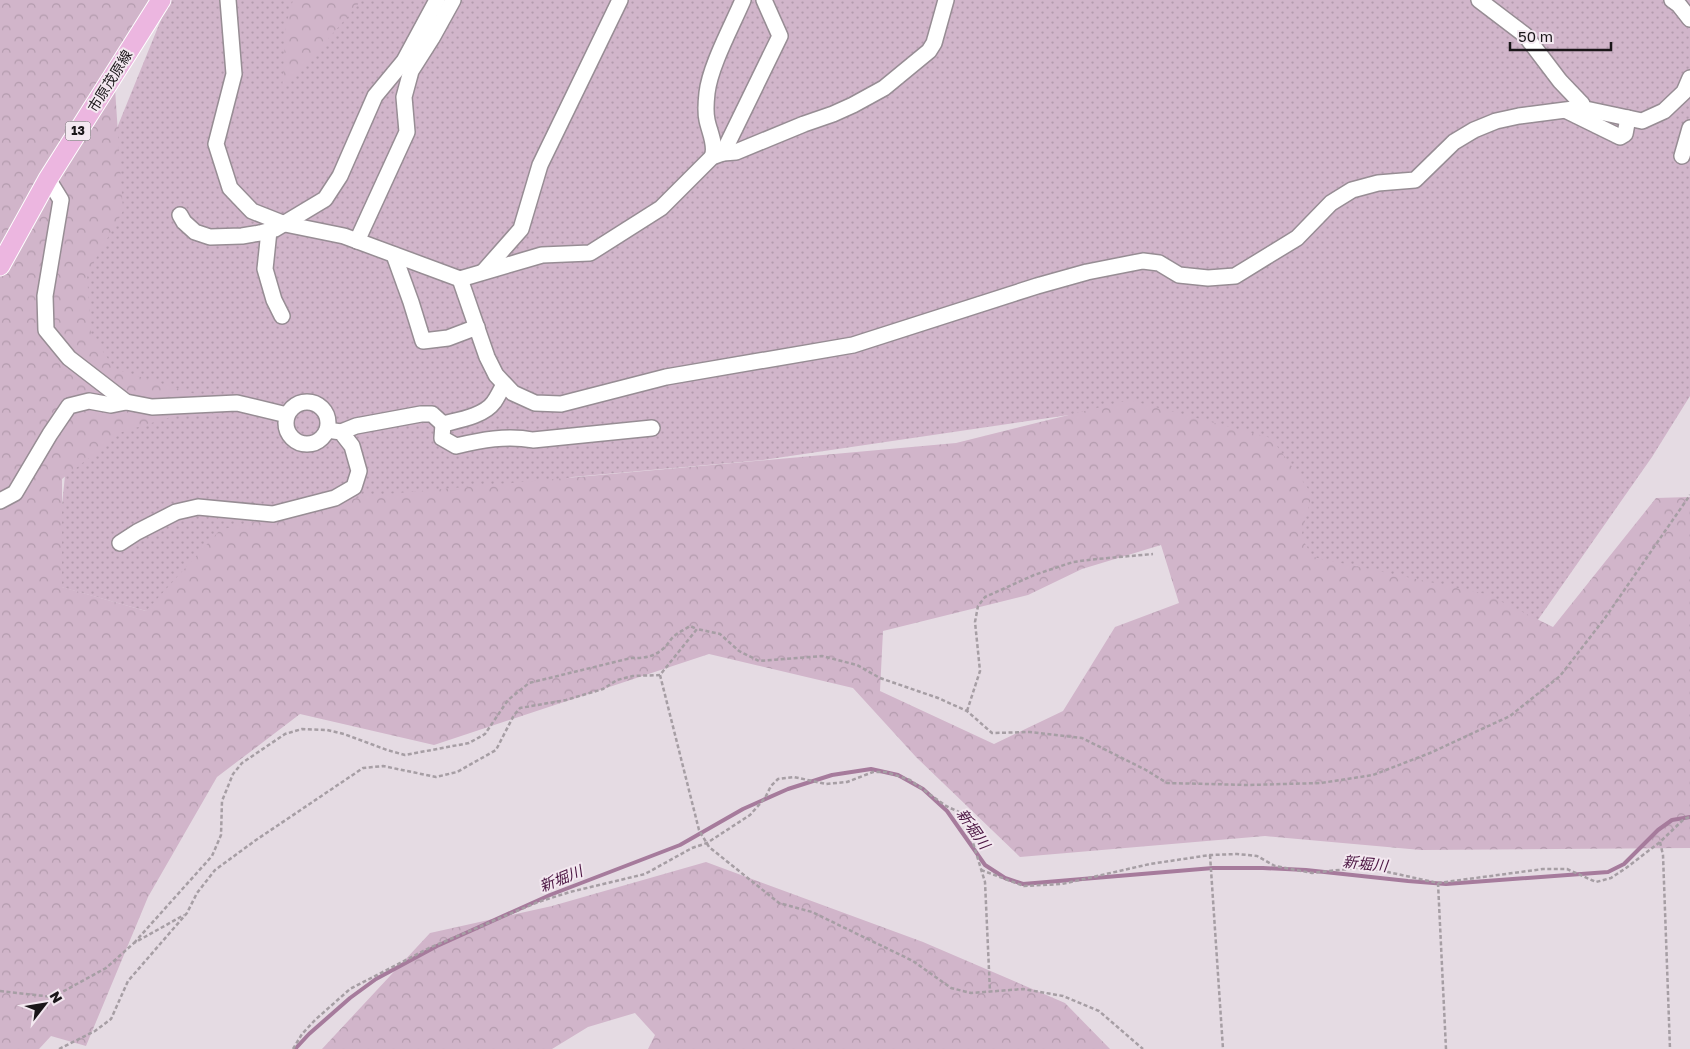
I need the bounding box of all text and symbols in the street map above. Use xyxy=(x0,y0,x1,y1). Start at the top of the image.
scale bar xyxy=(1510,20,1611,52)
text: 50 m xyxy=(1518,27,1553,45)
street label: 市原茂原線 xyxy=(84,47,135,115)
road number: 13 xyxy=(66,122,90,140)
water label: 新堀川 xyxy=(954,805,995,854)
water label: 新堀川 xyxy=(1342,852,1390,875)
water label: 新堀川 xyxy=(536,861,587,895)
north arrow xyxy=(20,979,70,1029)
text: N xyxy=(47,988,67,1006)

